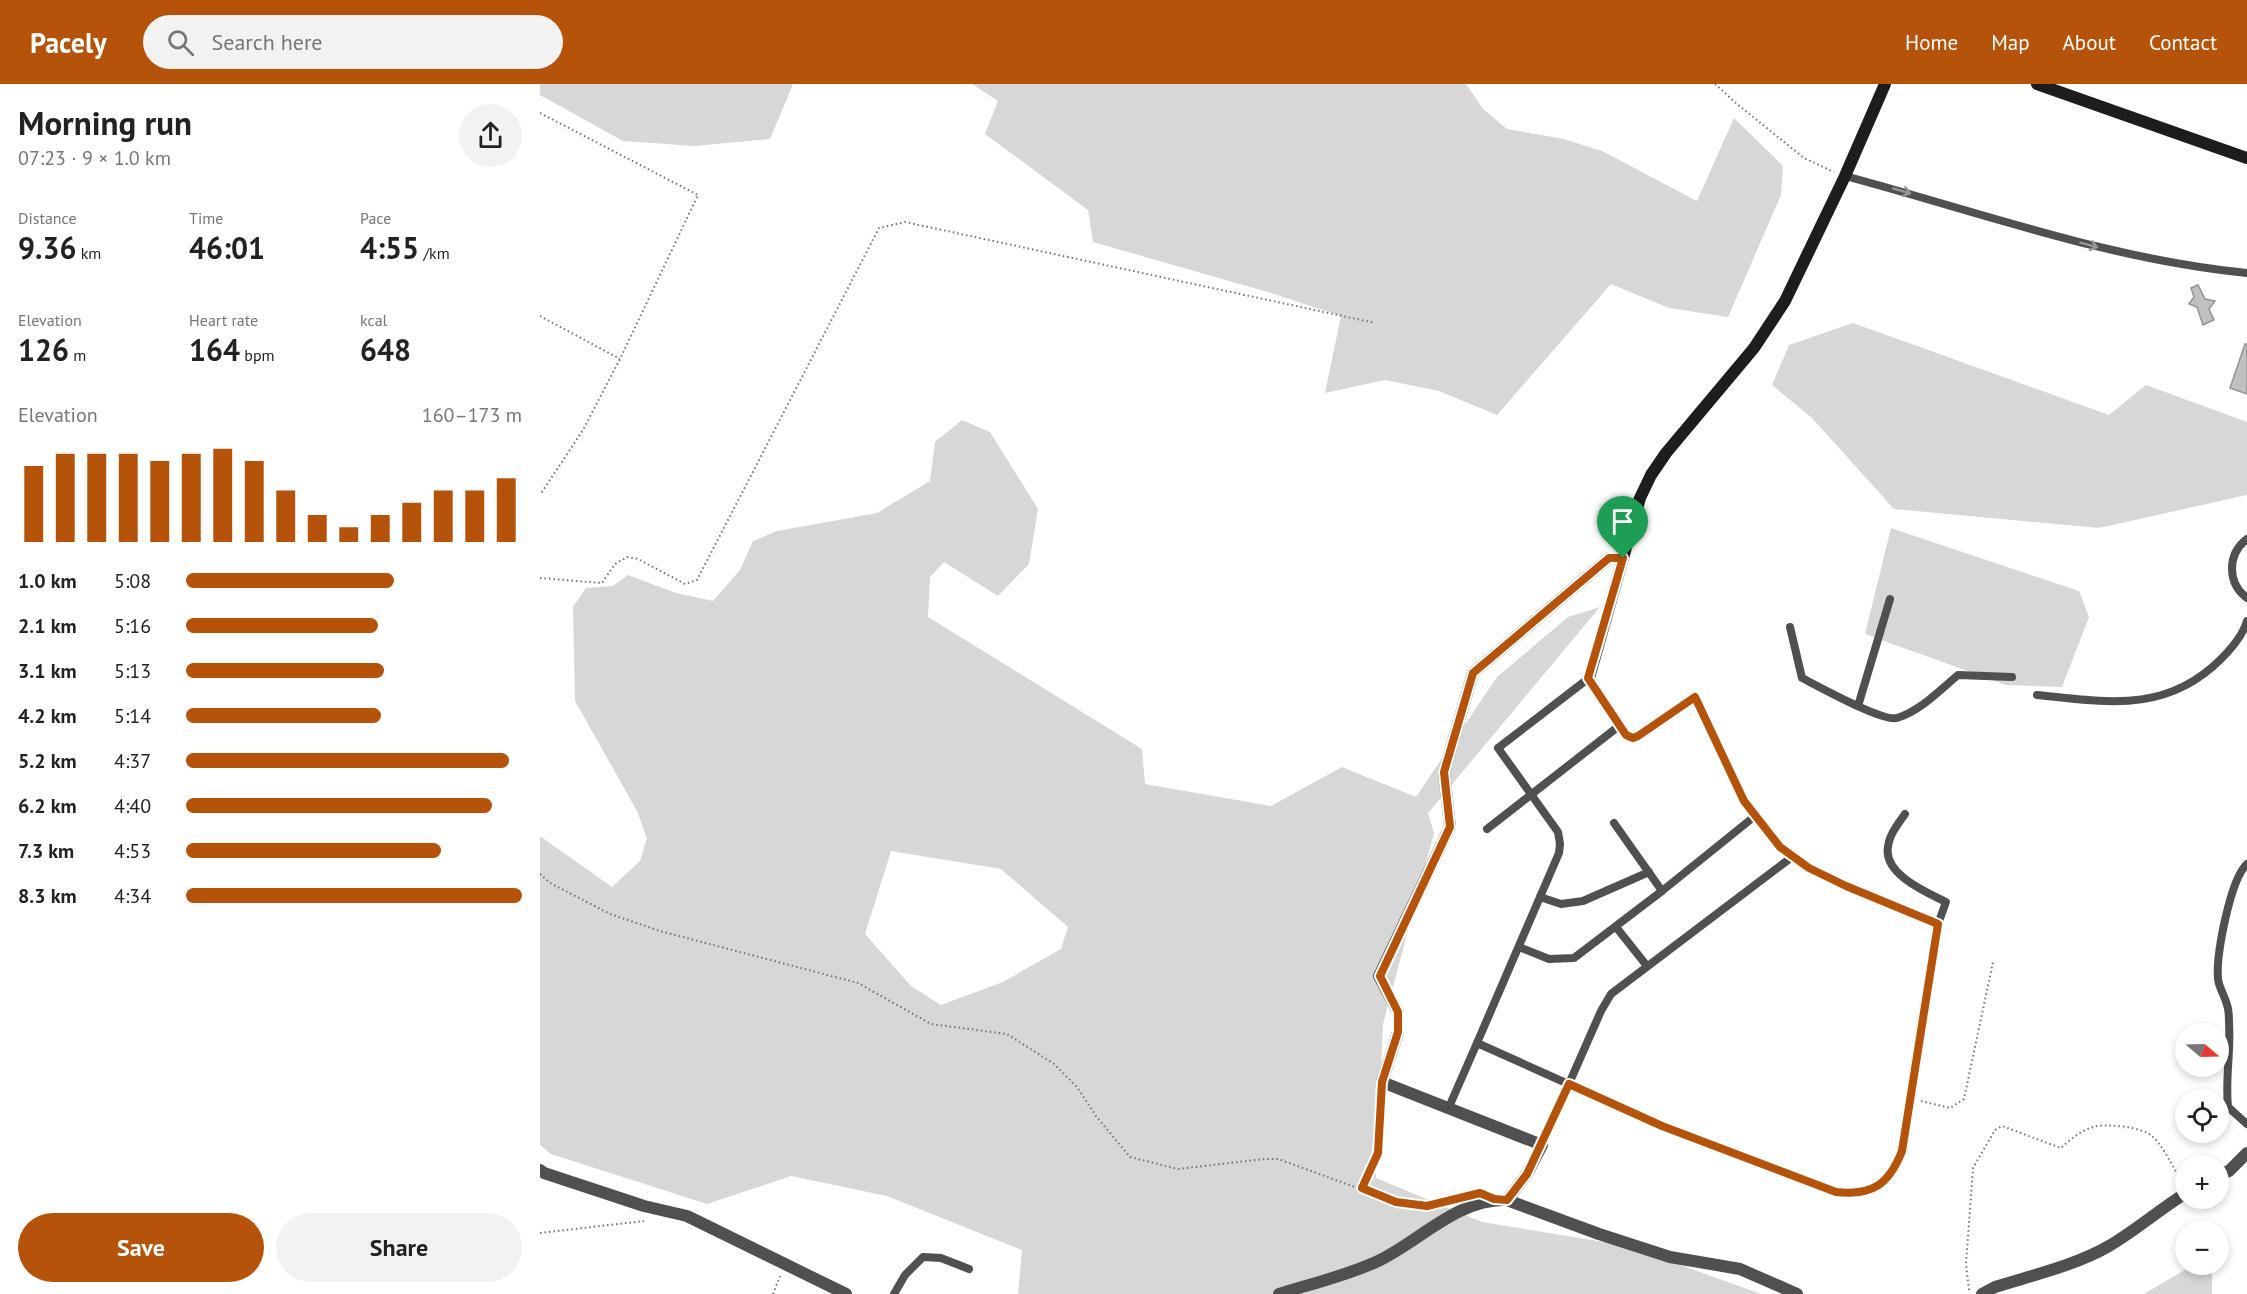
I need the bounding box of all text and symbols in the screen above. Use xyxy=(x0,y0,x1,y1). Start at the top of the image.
search box xyxy=(143,15,563,69)
text: Pacely xyxy=(30,24,107,61)
icon: search xyxy=(164,26,197,59)
text: Search here xyxy=(212,28,323,56)
text: Home xyxy=(1905,29,1958,56)
text: Map xyxy=(1991,29,2030,56)
text: About xyxy=(2063,29,2116,56)
text: Contact xyxy=(2149,29,2217,56)
text: Morning run xyxy=(18,101,192,144)
button: share xyxy=(459,104,522,167)
text: 07:23 · 9 × 1.0 km xyxy=(18,145,171,171)
one-way arrow xyxy=(1892,186,1911,197)
text: Distance xyxy=(18,208,77,228)
text: Time xyxy=(189,208,223,228)
text: Pace xyxy=(360,208,391,228)
text: 9.36 xyxy=(18,228,76,267)
text: 46:01 xyxy=(189,228,265,267)
text: 4:55 xyxy=(360,228,419,267)
one-way arrow xyxy=(2079,240,2098,252)
text: km xyxy=(76,243,101,263)
text: /km xyxy=(419,243,450,263)
text: Elevation xyxy=(18,310,82,330)
text: Heart rate xyxy=(189,310,258,330)
text: kcal xyxy=(360,310,387,330)
text: 126 xyxy=(18,330,69,369)
text: 164 xyxy=(189,330,240,369)
text: 648 xyxy=(360,330,411,369)
text: m xyxy=(69,345,86,365)
text: bpm xyxy=(240,345,275,365)
text: Elevation xyxy=(18,402,98,428)
text: 160–173 m xyxy=(422,402,522,428)
pin xyxy=(1597,496,1648,558)
icon: arrive xyxy=(1606,505,1639,538)
text: 1.0 km xyxy=(18,568,77,594)
text: 5:08 xyxy=(114,568,151,594)
text: 2.1 km xyxy=(18,613,77,639)
text: 5:16 xyxy=(114,613,151,639)
text: 3.1 km xyxy=(18,658,77,684)
text: 5:13 xyxy=(114,658,151,684)
text: 4.2 km xyxy=(18,703,77,729)
text: 5:14 xyxy=(114,703,151,729)
text: 5.2 km xyxy=(18,748,77,774)
text: 4:37 xyxy=(114,748,151,774)
text: 6.2 km xyxy=(18,793,77,819)
text: 4:40 xyxy=(114,793,151,819)
text: 7.3 km xyxy=(18,838,74,864)
text: 4:53 xyxy=(114,838,151,864)
text: 8.3 km xyxy=(18,883,77,909)
text: 4:34 xyxy=(114,883,151,909)
north arrow xyxy=(2175,1023,2229,1077)
map controls xyxy=(2175,1023,2229,1275)
button: locate xyxy=(2175,1089,2229,1143)
button: + xyxy=(2175,1155,2229,1209)
button: Save xyxy=(18,1213,264,1282)
button: Share xyxy=(276,1213,522,1282)
button: − xyxy=(2175,1221,2229,1275)

